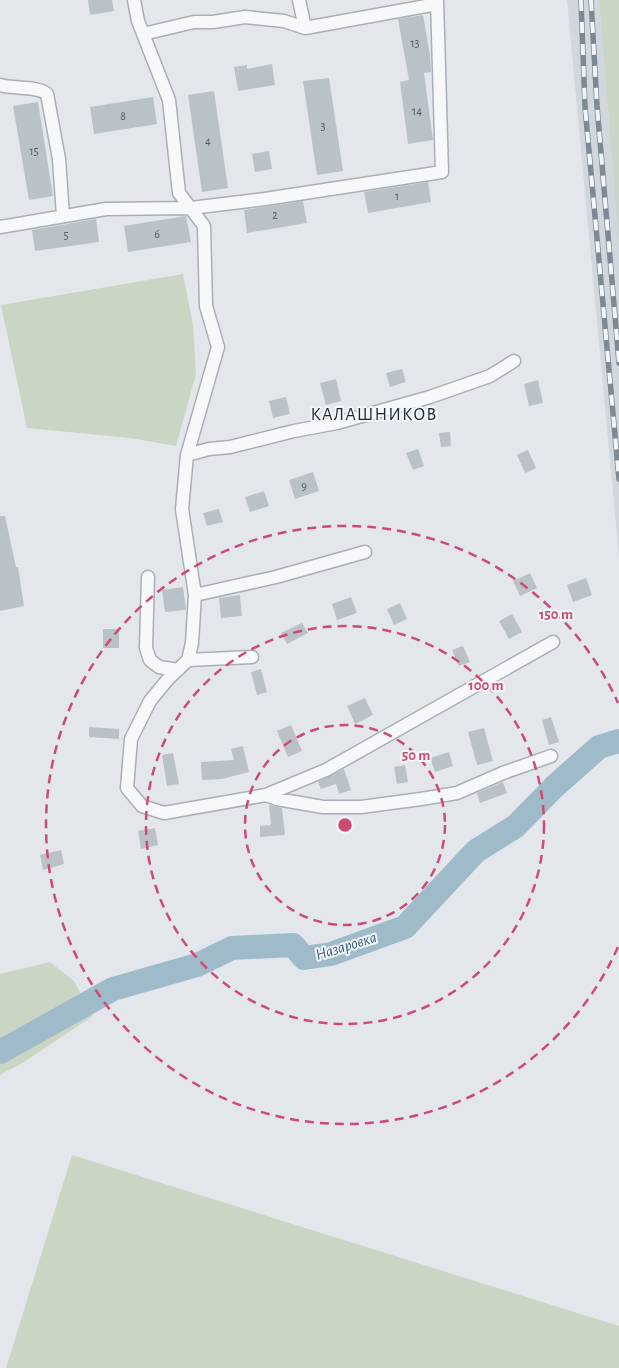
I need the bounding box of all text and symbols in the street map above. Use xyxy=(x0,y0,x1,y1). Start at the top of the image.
house number: 13 xyxy=(410,37,420,49)
house number: 14 xyxy=(412,105,422,117)
house number: 8 xyxy=(120,110,126,122)
house number: 3 xyxy=(321,120,326,132)
house number: 4 xyxy=(205,135,211,147)
house number: 15 xyxy=(29,145,39,157)
house number: 1 xyxy=(395,190,399,202)
house number: 2 xyxy=(272,209,278,221)
house number: 6 xyxy=(154,228,160,240)
house number: 5 xyxy=(63,229,69,241)
district label: КАЛАШНИКОВ xyxy=(310,406,438,424)
house number: 9 xyxy=(301,480,307,492)
text: 150 m xyxy=(539,607,573,622)
text: 100 m xyxy=(468,678,504,693)
text: 50 m xyxy=(402,748,430,763)
centre of rings xyxy=(336,816,354,834)
water label: Назаровка xyxy=(314,929,379,964)

